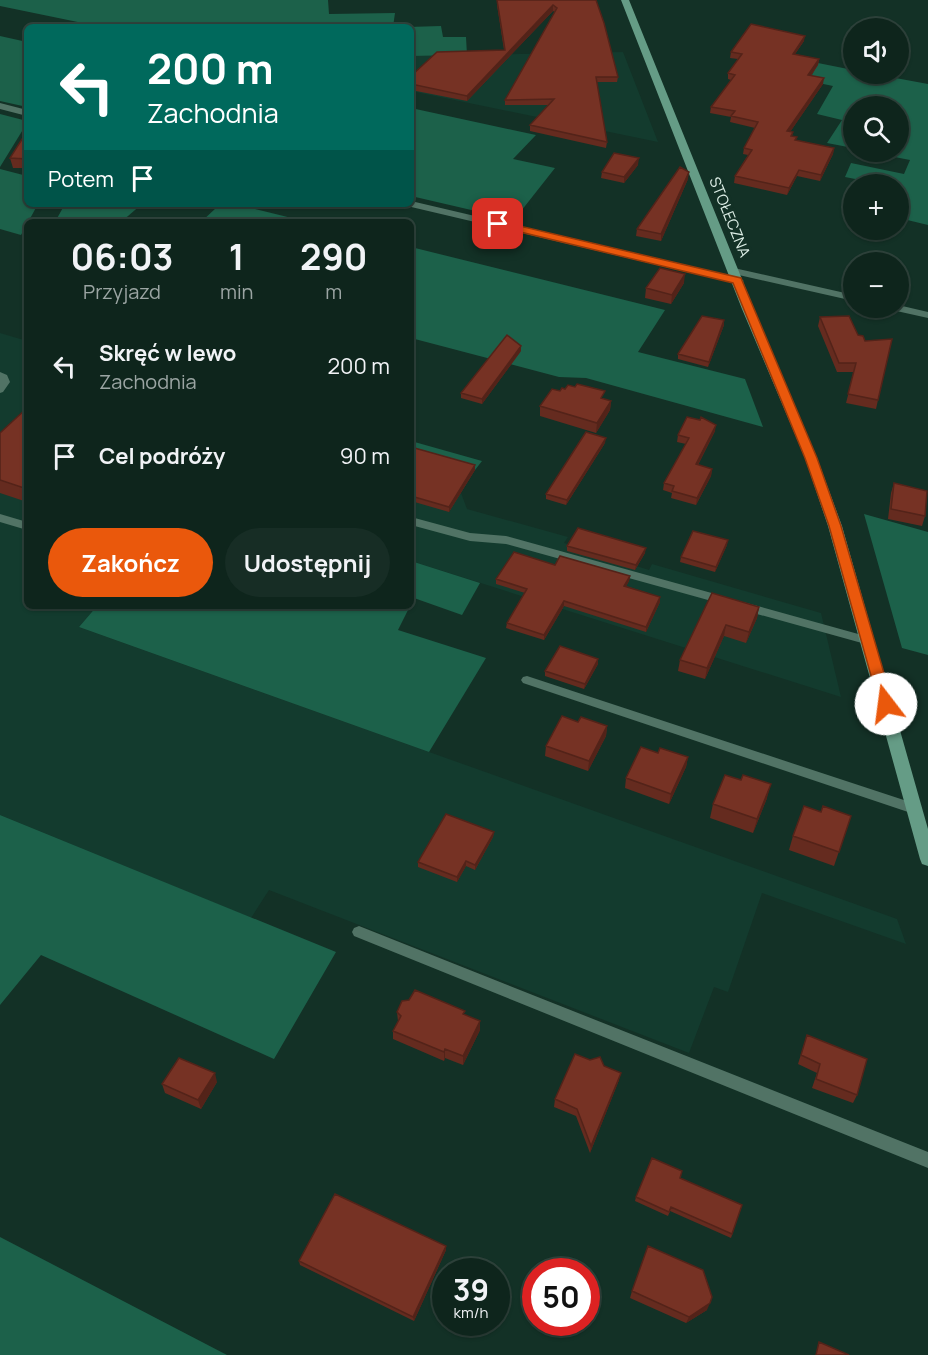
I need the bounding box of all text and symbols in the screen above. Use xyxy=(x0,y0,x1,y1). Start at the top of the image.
map controls xyxy=(843,18,909,318)
button: sound xyxy=(843,18,909,84)
text: 200 m xyxy=(147,39,273,97)
icon: left xyxy=(48,48,126,126)
text: Zachodnia xyxy=(147,94,279,131)
button: search xyxy=(843,96,909,162)
icon: arrive xyxy=(126,162,159,195)
text: Potem xyxy=(48,164,114,194)
street label: STOŁECZNA xyxy=(704,174,756,261)
button: + xyxy=(843,174,909,240)
pin xyxy=(472,198,523,249)
icon: arrive xyxy=(481,207,514,240)
text: 06:03 xyxy=(70,232,174,281)
text: 1 xyxy=(229,232,245,281)
text: 290 xyxy=(300,232,367,281)
button: − xyxy=(843,252,909,318)
text: Przyjazd xyxy=(83,278,161,305)
text: min xyxy=(220,278,254,305)
text: m xyxy=(325,278,342,305)
text: Skręć w lewo xyxy=(99,338,236,368)
icon: left xyxy=(48,350,81,383)
text: 200 m xyxy=(328,351,390,381)
text: Zachodnia xyxy=(99,368,197,395)
icon: arrive xyxy=(48,440,81,473)
text: Cel podróży xyxy=(99,441,225,471)
text: 90 m xyxy=(340,441,390,471)
button: Zakończ xyxy=(48,528,213,597)
button: Udostępnij xyxy=(225,528,390,597)
position arrow xyxy=(854,672,918,736)
speed limit sign: 50 xyxy=(522,1258,600,1336)
text: 39 xyxy=(453,1269,489,1310)
text: km/h xyxy=(454,1302,488,1323)

